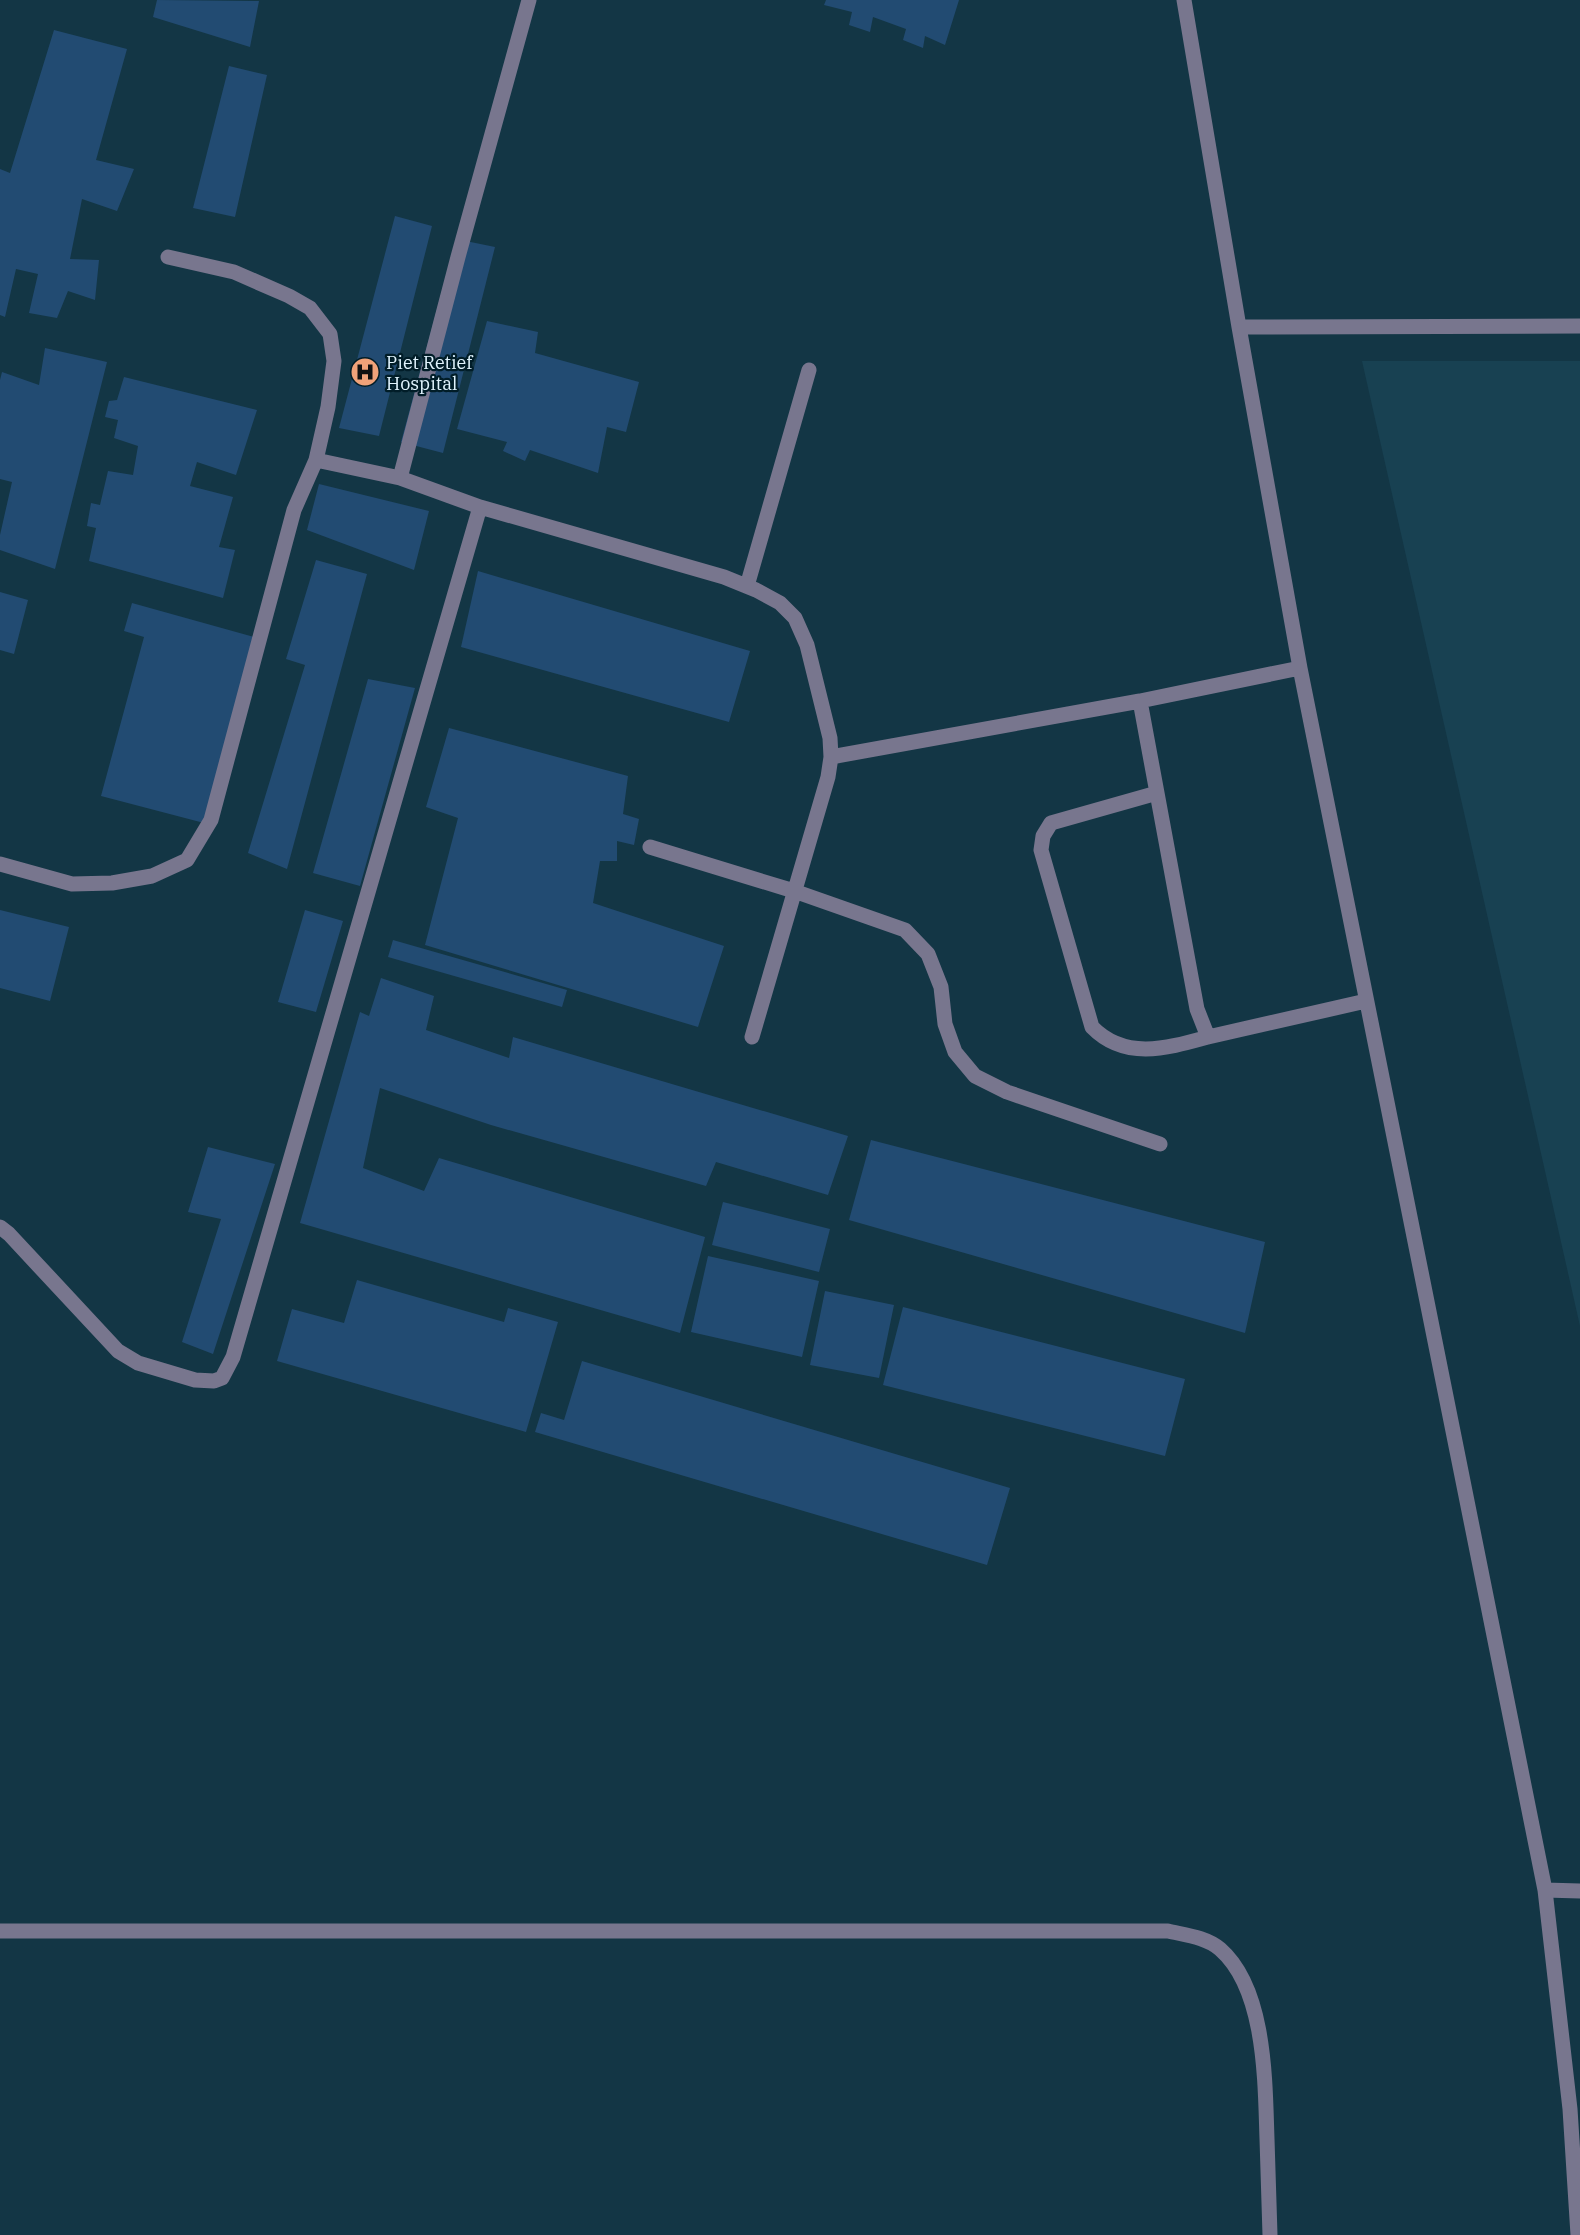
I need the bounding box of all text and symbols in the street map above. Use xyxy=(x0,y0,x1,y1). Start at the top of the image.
place label: Piet Retief Hospital xyxy=(386,351,474,395)
hospital icon: Piet Retief Hospital xyxy=(349,356,381,388)

